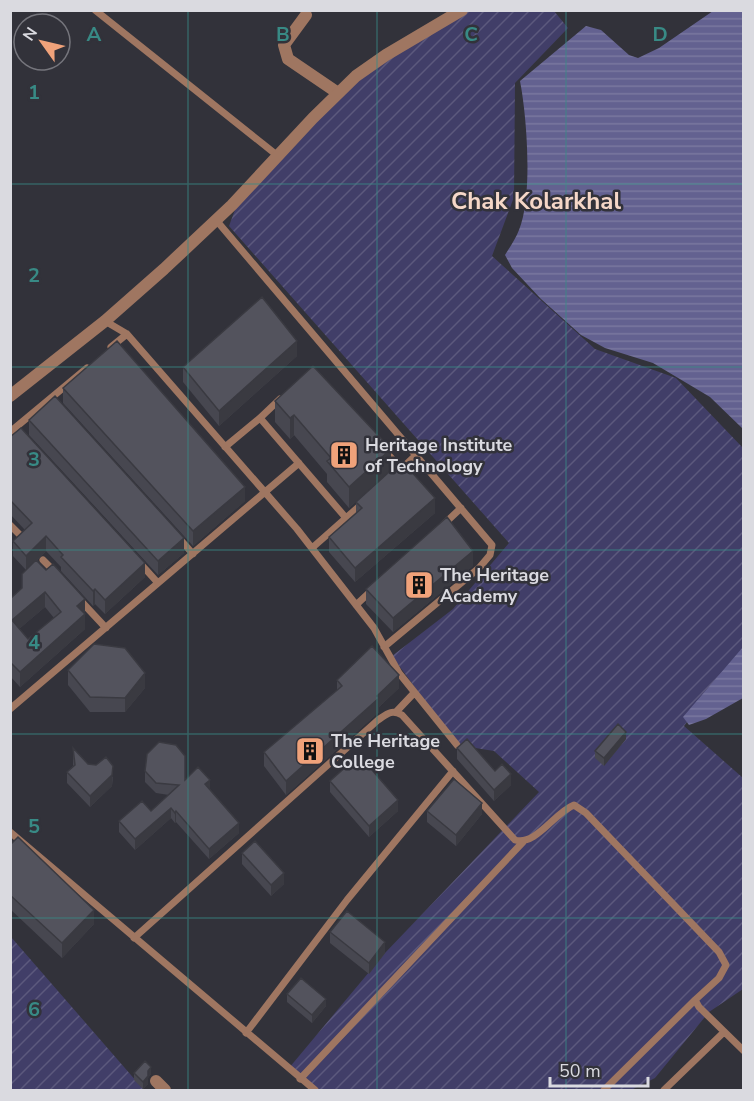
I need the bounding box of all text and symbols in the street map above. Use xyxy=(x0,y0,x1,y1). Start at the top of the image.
north arrow xyxy=(12,12,72,72)
text: A xyxy=(87,21,102,48)
text: B xyxy=(276,21,290,48)
text: C xyxy=(464,21,478,48)
text: D xyxy=(652,21,668,48)
text: N xyxy=(18,23,43,45)
text: 1 xyxy=(28,79,40,106)
district label: Chak Kolarkhal xyxy=(451,185,621,217)
text: 2 xyxy=(28,262,40,289)
place label: Heritage Institute of Technology xyxy=(365,433,513,478)
building icon: Heritage Institute of Technology xyxy=(328,439,360,471)
text: 3 xyxy=(28,446,40,473)
place label: The Heritage Academy xyxy=(440,563,549,608)
building icon: The Heritage Academy xyxy=(403,569,435,601)
text: 4 xyxy=(28,629,40,656)
place label: The Heritage College xyxy=(331,729,440,774)
building icon: The Heritage College xyxy=(294,735,326,767)
text: 5 xyxy=(28,813,40,840)
text: 6 xyxy=(28,996,40,1023)
scale bar xyxy=(550,1050,648,1088)
text: 50 m xyxy=(559,1059,601,1083)

